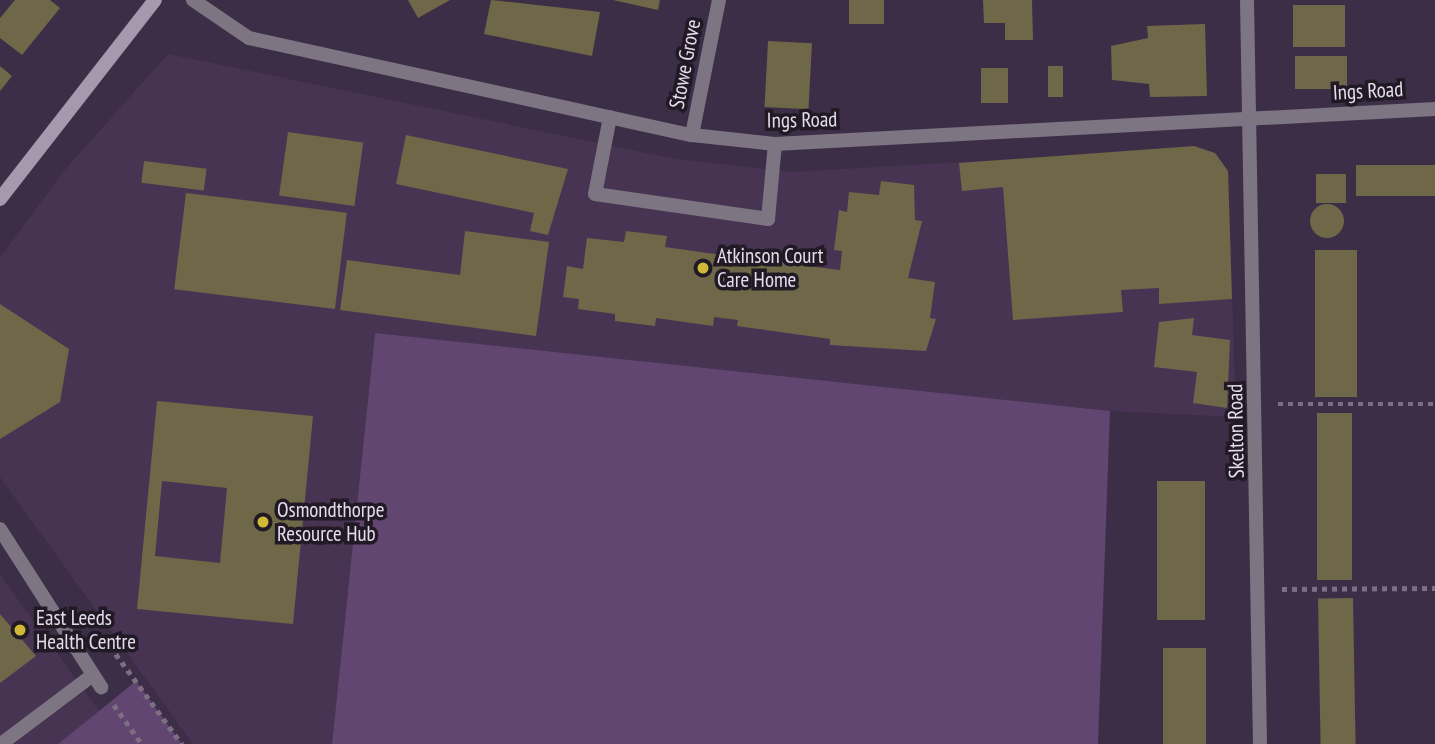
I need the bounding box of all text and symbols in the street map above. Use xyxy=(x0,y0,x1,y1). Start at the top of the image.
street label: Stowe Grove xyxy=(664,17,706,111)
street label: Ings Road xyxy=(1332,77,1404,105)
street label: Ings Road xyxy=(767,107,837,133)
place label: Atkinson Court Care Home xyxy=(717,243,823,293)
marker: Atkinson Court Care Home xyxy=(695,260,711,276)
street label: Skelton Road xyxy=(1223,383,1249,479)
place label: Osmondthorpe Resource Hub xyxy=(277,497,384,547)
marker: Osmondthorpe Resource Hub xyxy=(255,514,271,530)
place label: East Leeds Health Centre xyxy=(36,605,136,655)
marker: East Leeds Health Centre xyxy=(10,620,30,640)

